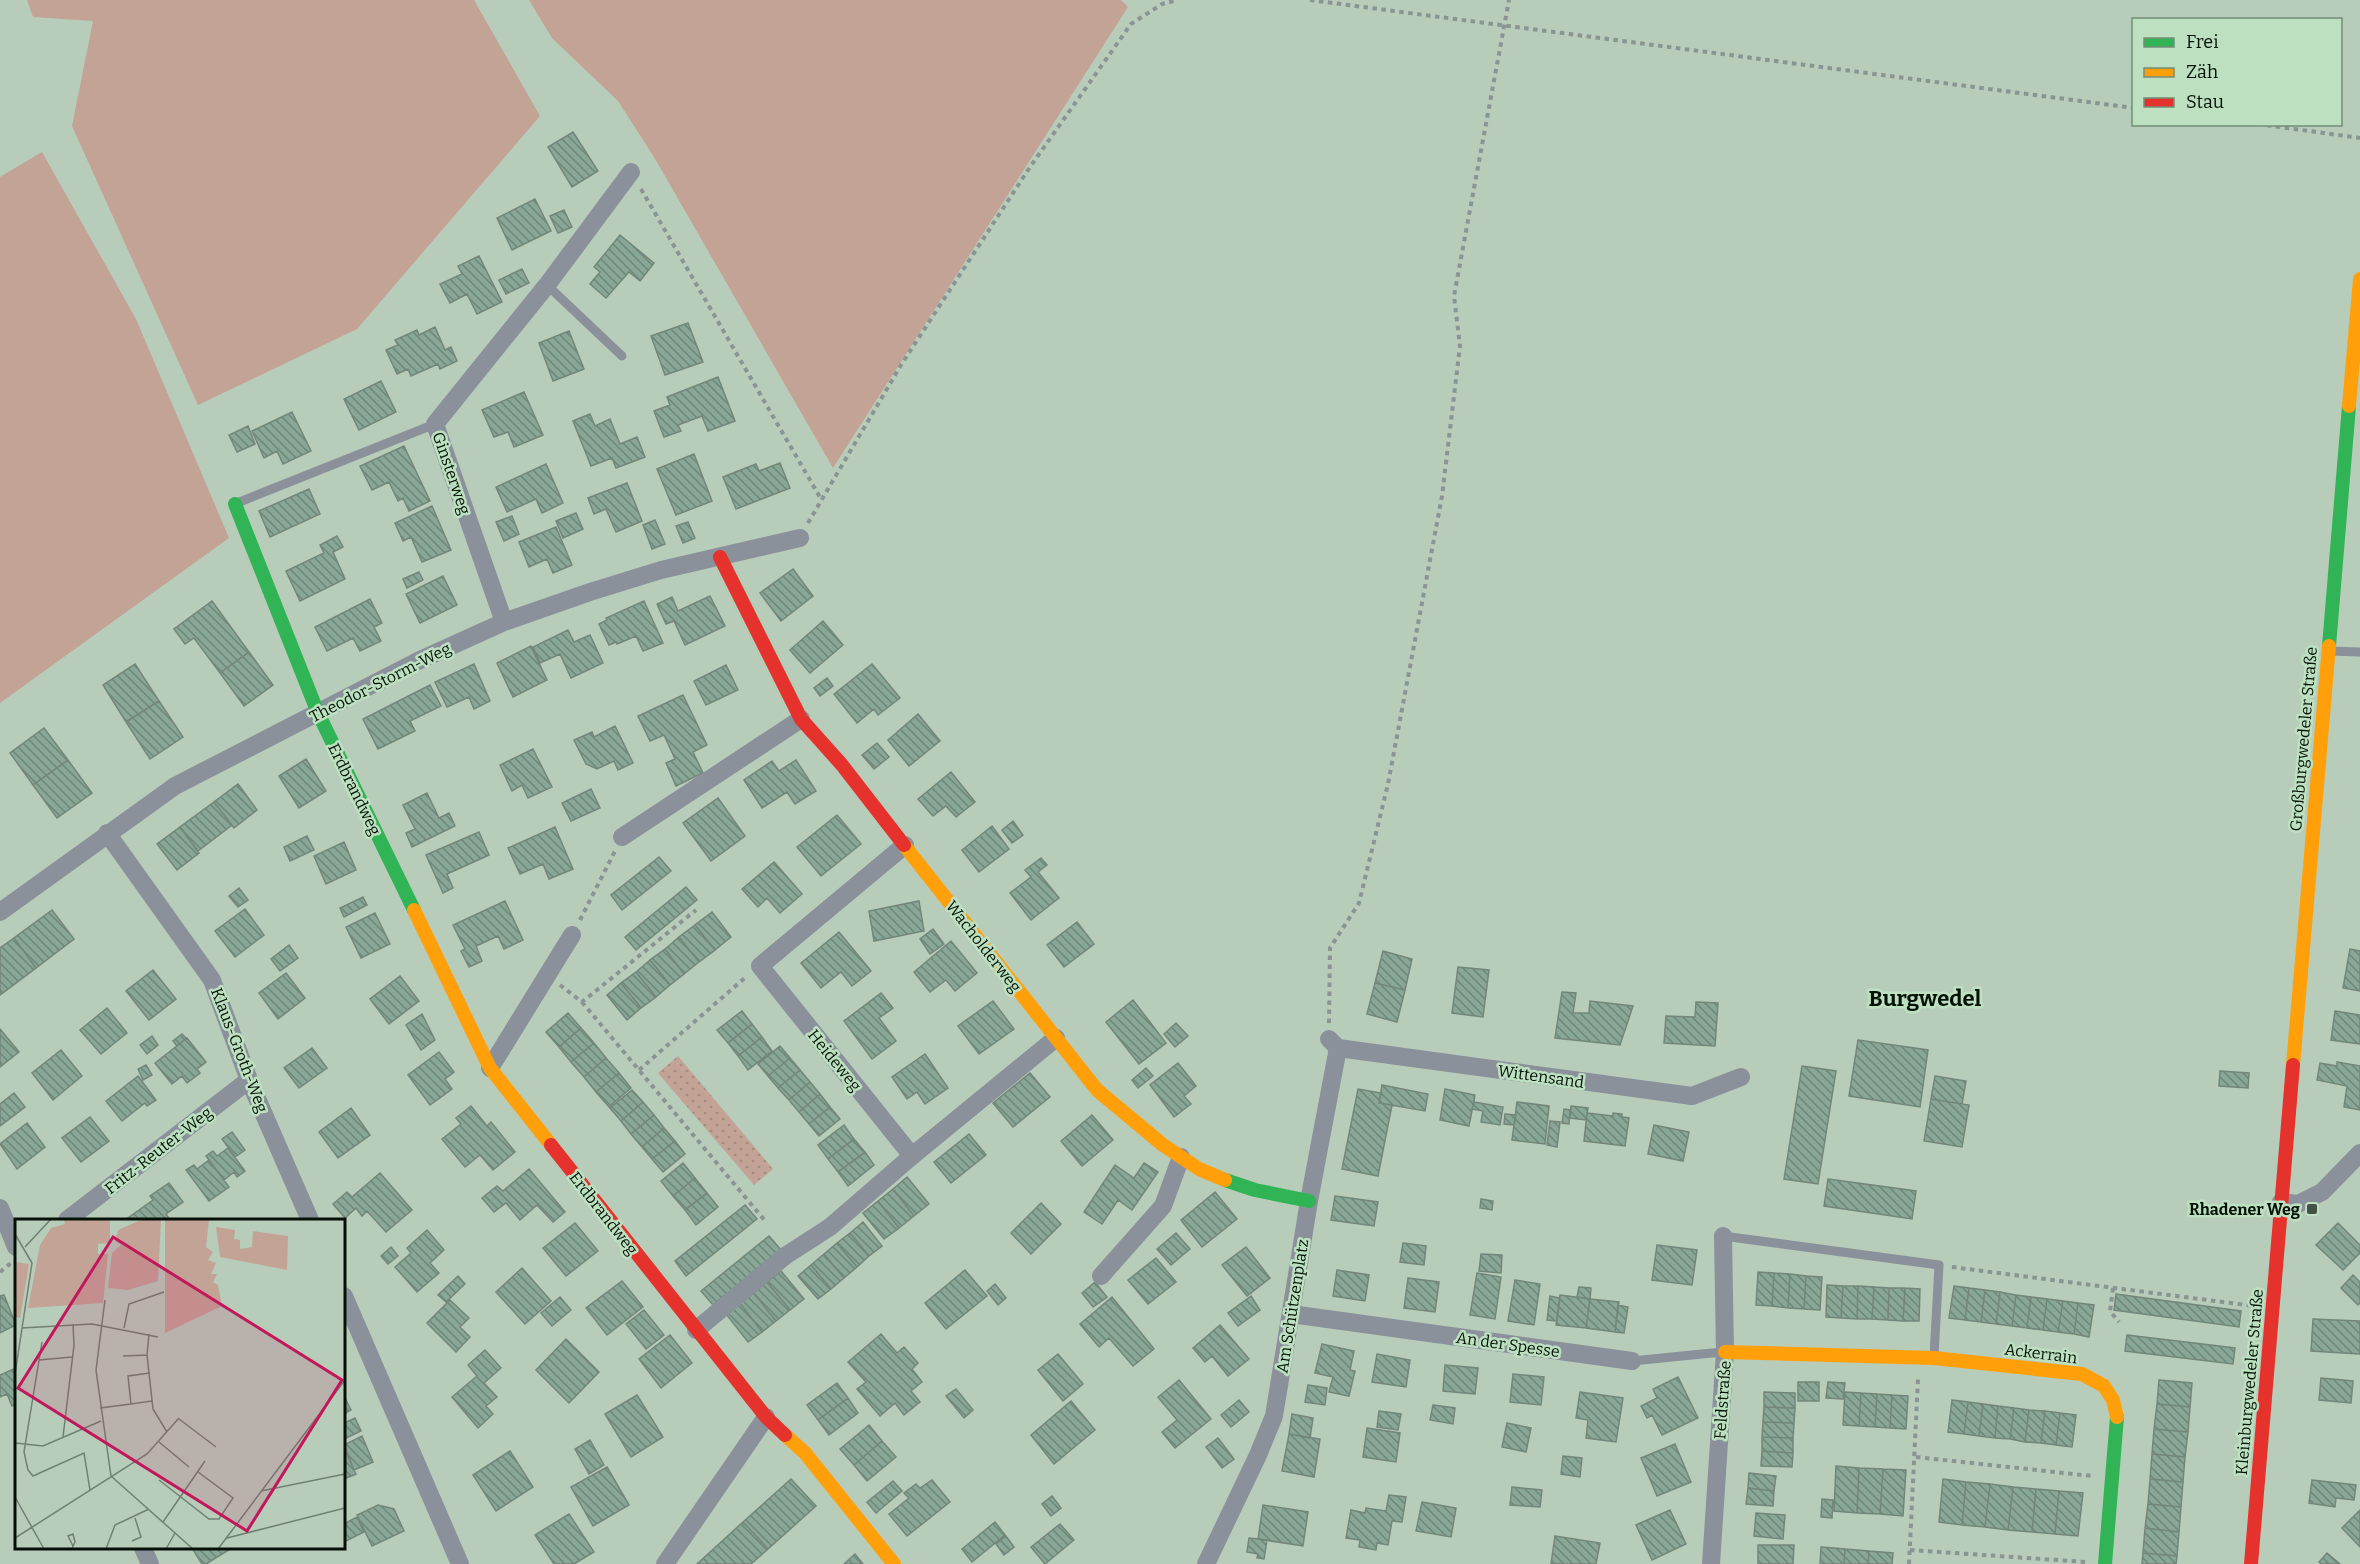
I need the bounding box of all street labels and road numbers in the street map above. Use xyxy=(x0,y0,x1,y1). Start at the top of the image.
street label: Ginsterweg xyxy=(429,429,475,517)
street label: Theodor-Storm-Weg xyxy=(307,639,454,726)
street label: Großburgwedeler Straße xyxy=(2286,646,2321,832)
street label: Erdbrandweg xyxy=(324,740,385,838)
street label: Wacholderweg xyxy=(942,897,1025,996)
street label: Klaus-Groth-Weg xyxy=(207,985,272,1115)
street label: Heideweg xyxy=(804,1026,865,1095)
street label: Wittensand xyxy=(1497,1061,1586,1092)
street label: Fritz-Reuter-Weg xyxy=(101,1103,216,1198)
street label: Erdbrandweg xyxy=(565,1168,642,1259)
street label: Am Schützenplatz xyxy=(1273,1238,1312,1374)
street label: Kleinburgwedeler Straße xyxy=(2232,1288,2267,1476)
street label: An der Spesse xyxy=(1455,1328,1561,1361)
street label: Ackerrain xyxy=(2003,1340,2078,1367)
street label: Feldstraße xyxy=(1710,1360,1735,1440)

